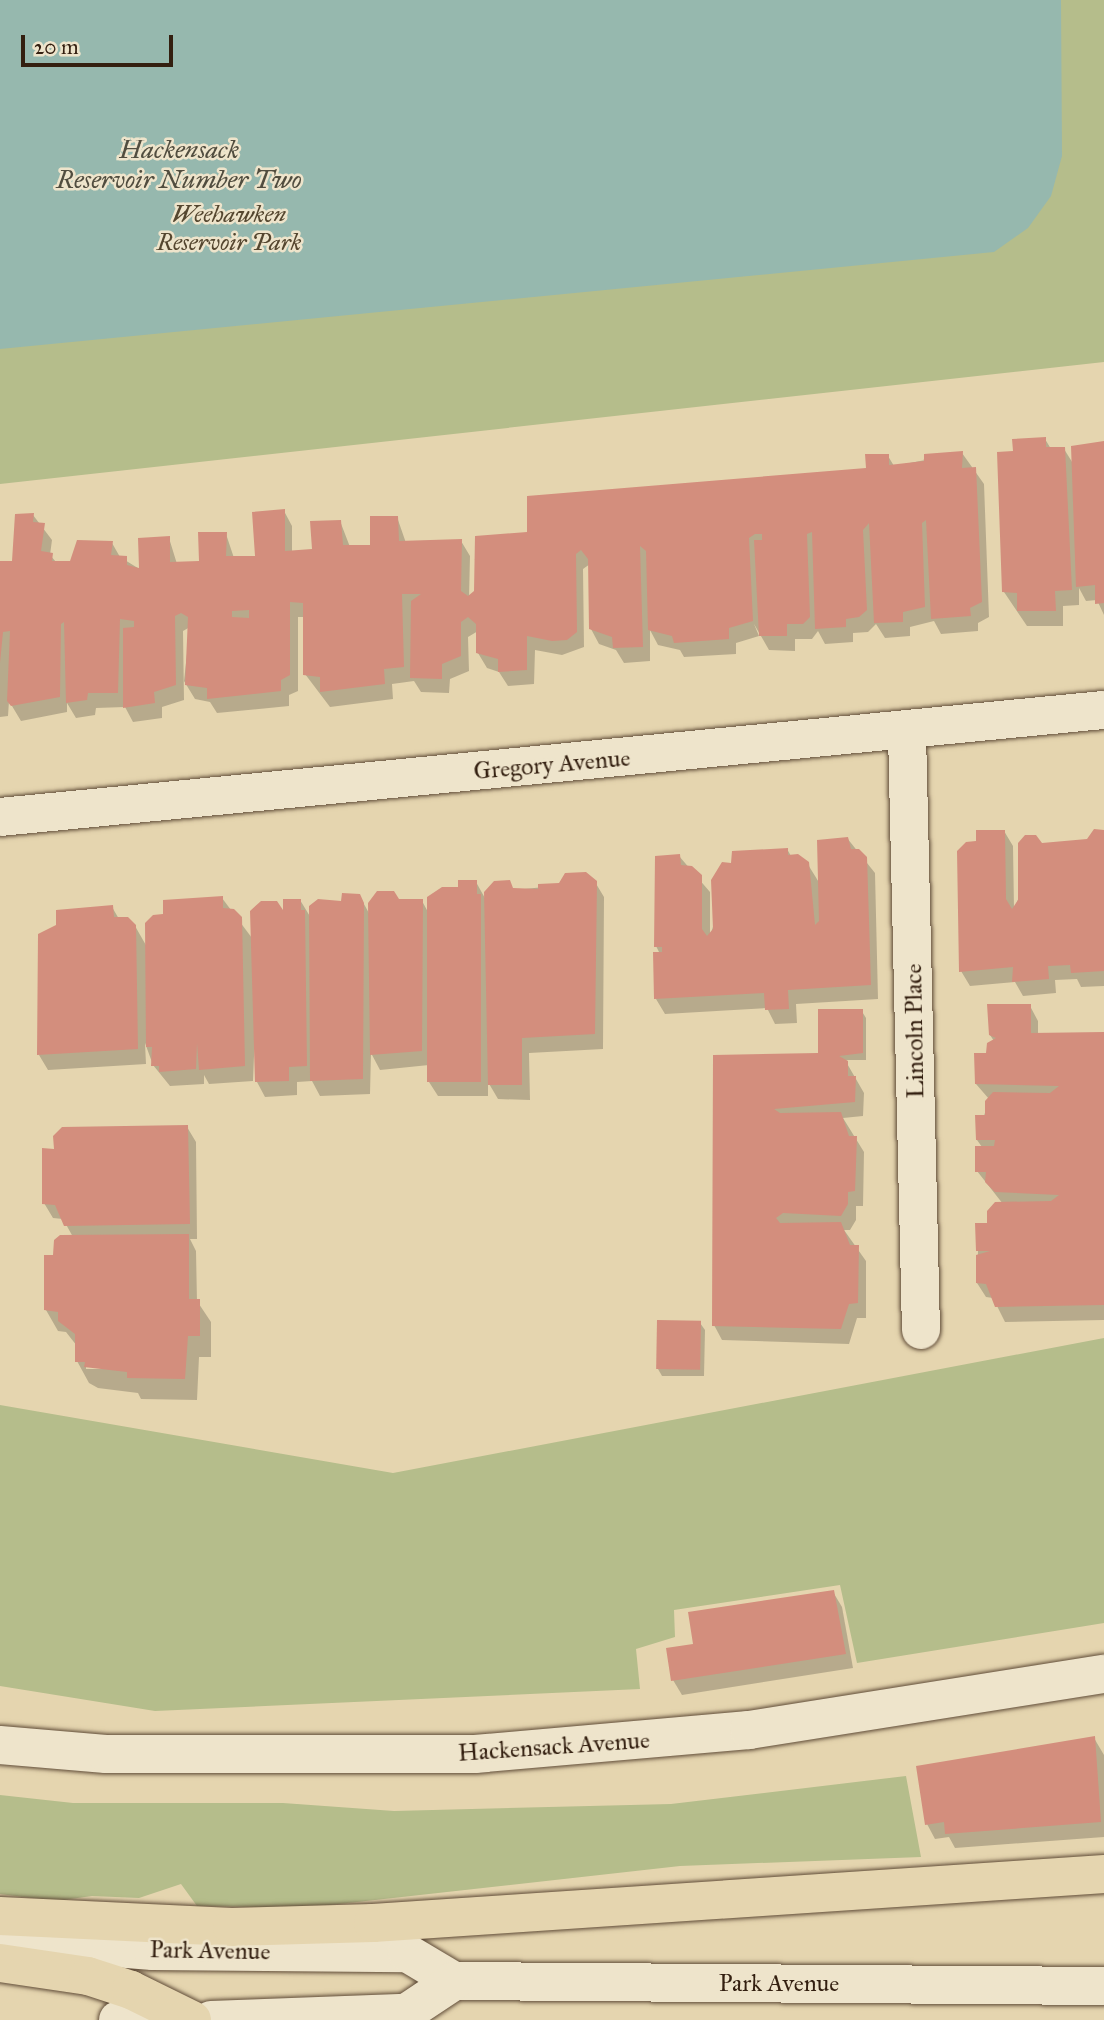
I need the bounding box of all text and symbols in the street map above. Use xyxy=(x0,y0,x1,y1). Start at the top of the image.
scale bar xyxy=(24,21,177,65)
text: 20 m xyxy=(34,34,79,60)
water label: Hackensack Reservoir Number Two xyxy=(56,134,302,196)
park label: Weehawken Reservoir Park xyxy=(157,201,301,257)
street label: Gregory Avenue xyxy=(472,744,632,786)
street label: Lincoln Place xyxy=(899,963,931,1099)
street label: Hackensack Avenue xyxy=(457,1726,651,1768)
street label: Park Avenue xyxy=(149,1936,271,1966)
street label: Park Avenue xyxy=(719,1970,839,1998)

